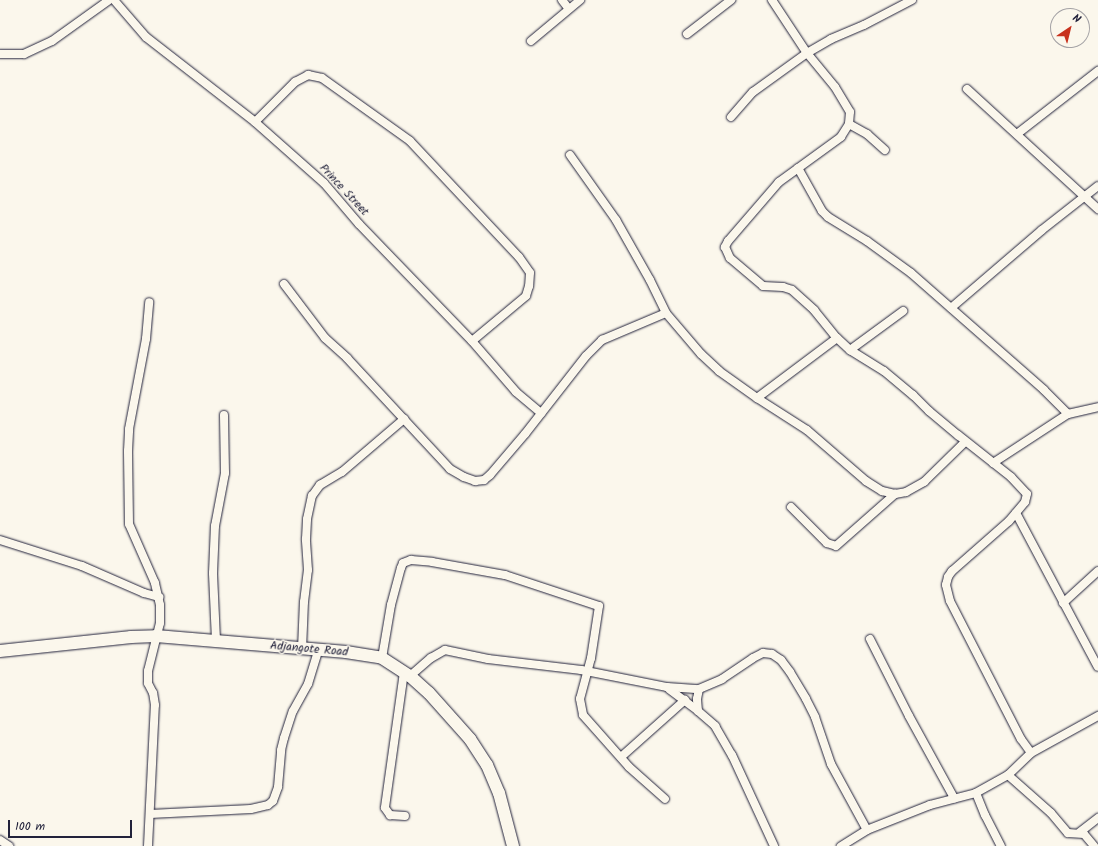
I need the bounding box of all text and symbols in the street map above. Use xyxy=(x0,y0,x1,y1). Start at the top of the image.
north arrow xyxy=(1050,8,1090,48)
text: N xyxy=(1068,10,1084,28)
street label: Prince Street xyxy=(316,161,372,219)
street label: Adjangote Road xyxy=(269,638,349,660)
scale bar xyxy=(10,812,134,838)
text: 100 m xyxy=(15,817,45,836)

